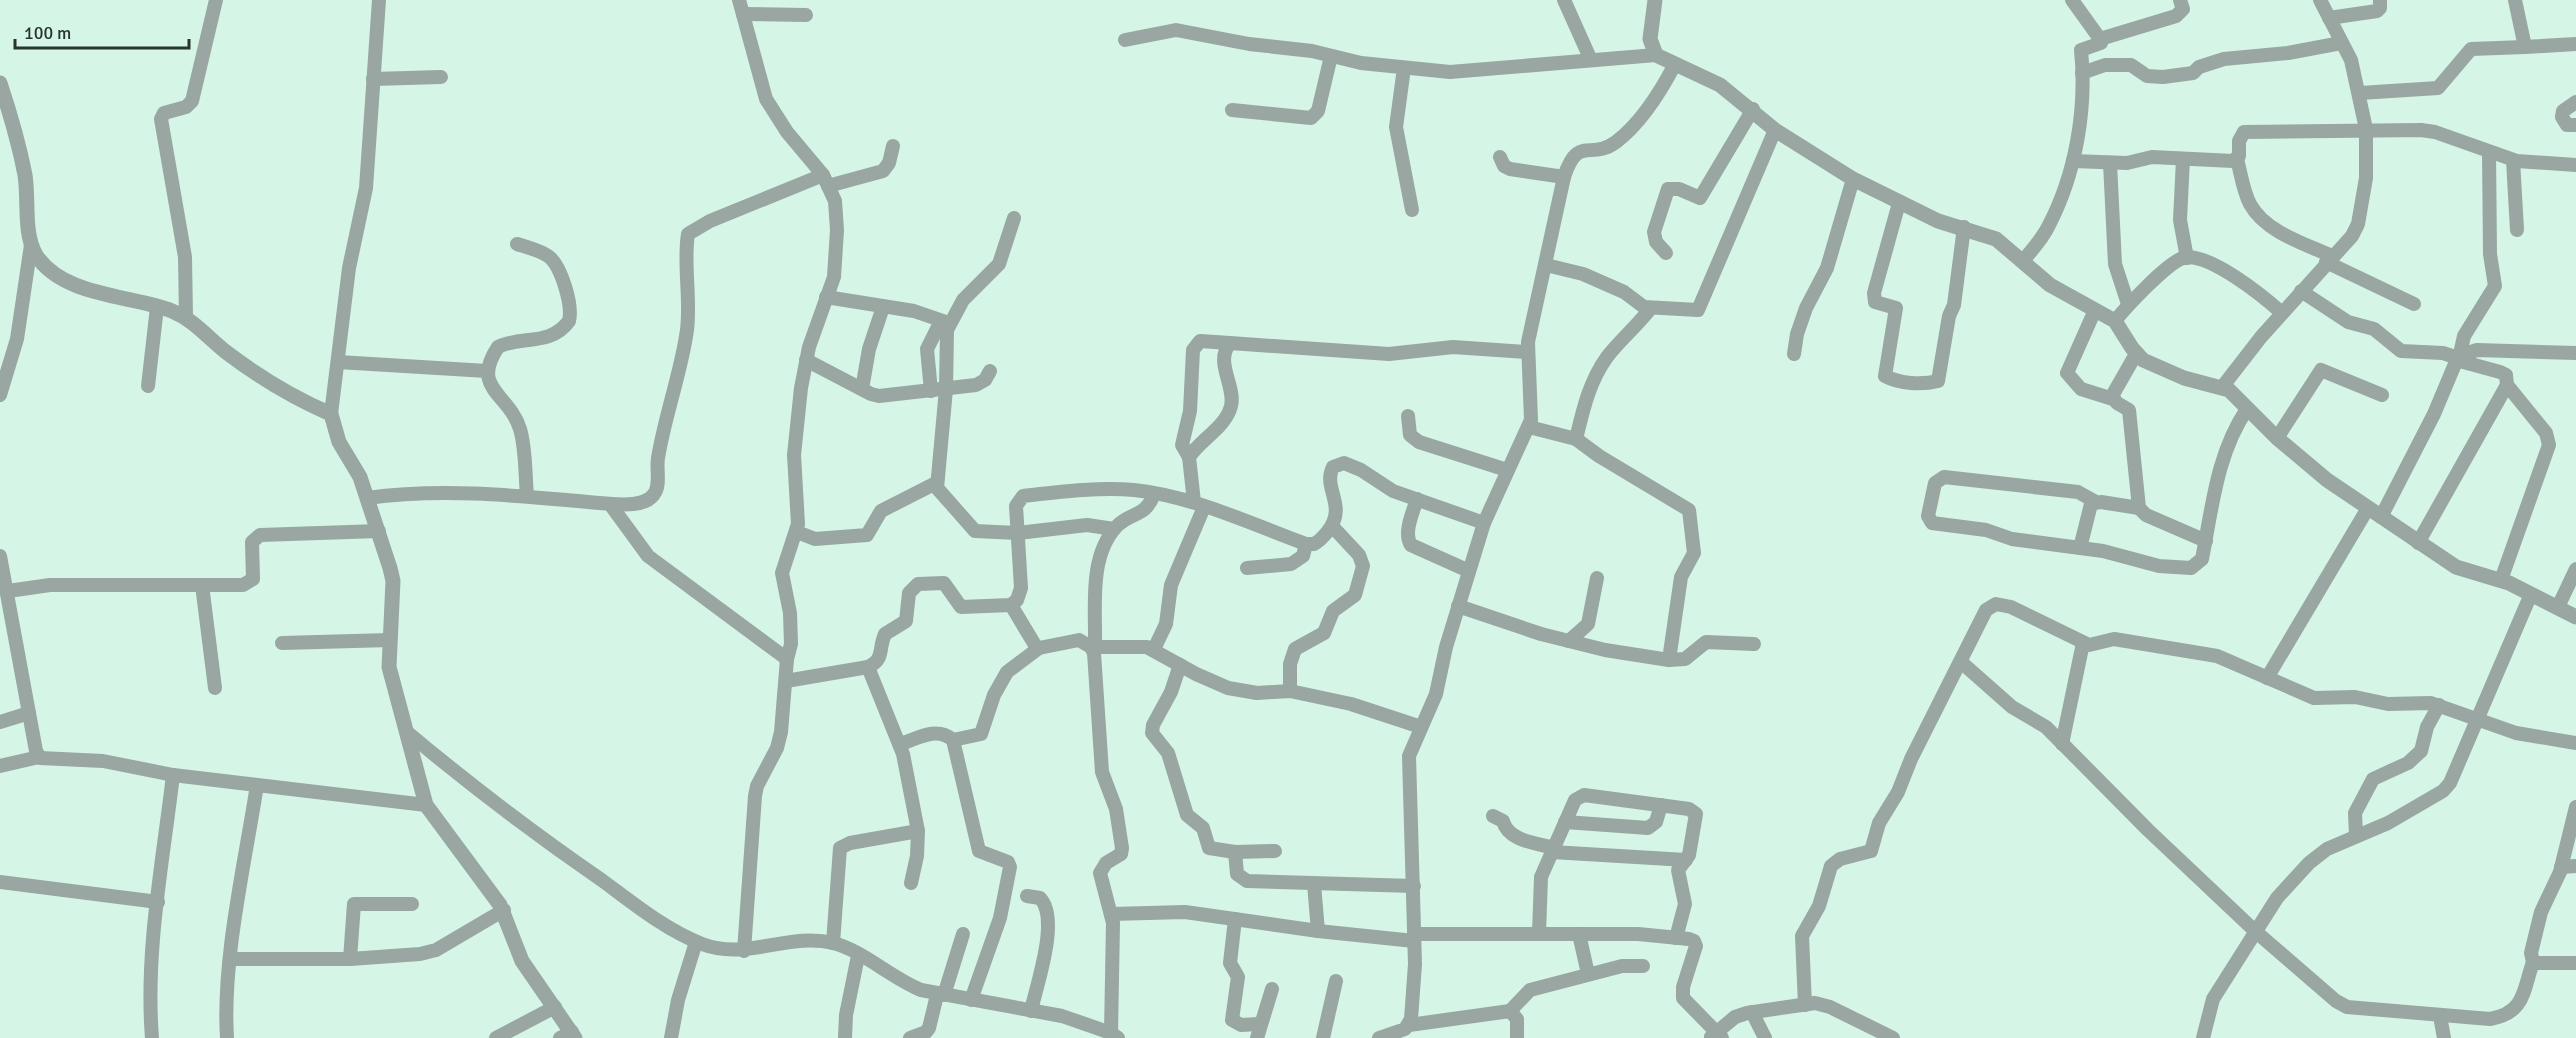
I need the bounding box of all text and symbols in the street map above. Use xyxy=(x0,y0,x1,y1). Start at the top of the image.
scale bar xyxy=(15,12,189,50)
text: 100 m xyxy=(24,22,71,44)

